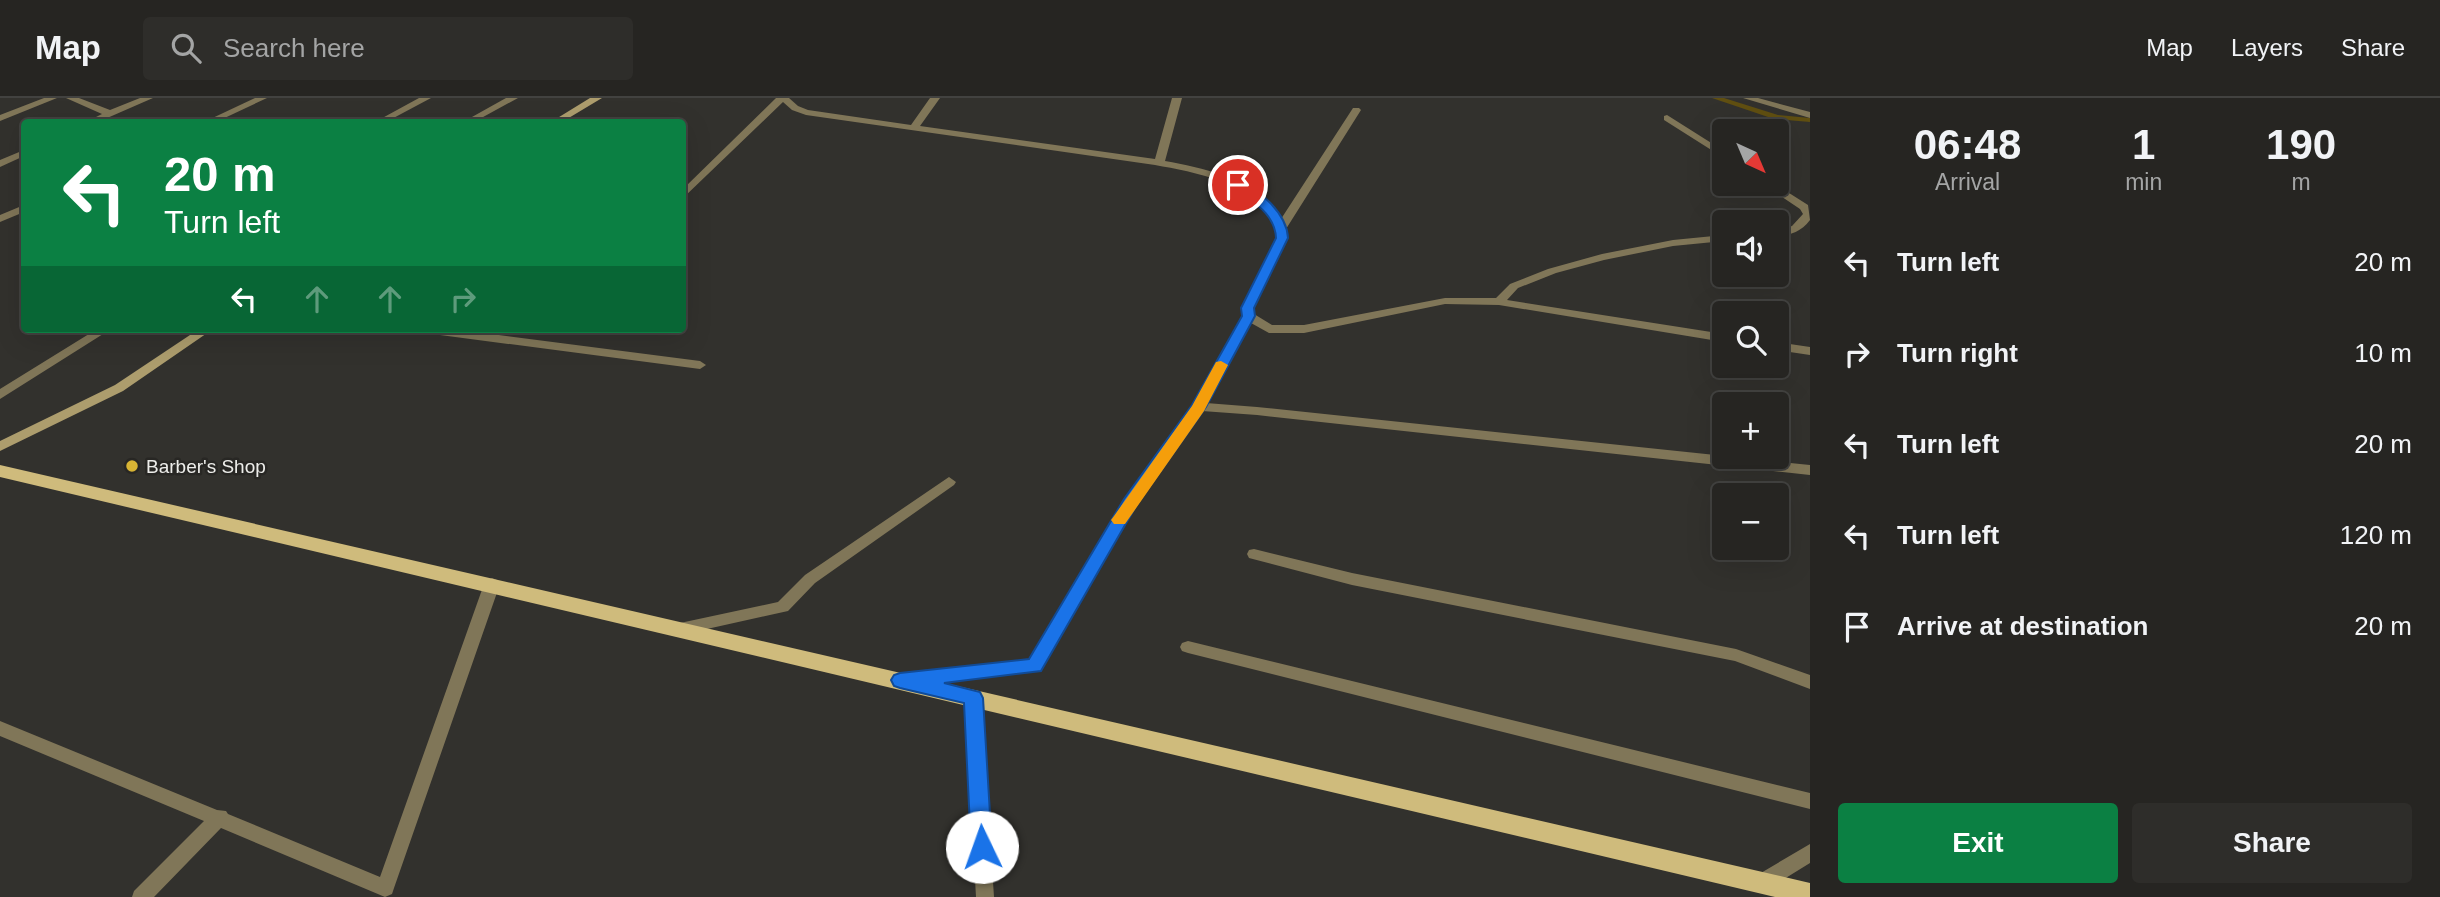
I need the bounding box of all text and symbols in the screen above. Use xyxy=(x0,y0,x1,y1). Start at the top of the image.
search box xyxy=(143,17,633,80)
text: Map xyxy=(35,29,101,66)
icon: search xyxy=(167,29,205,67)
text: Search here xyxy=(223,33,365,63)
text: Map xyxy=(2146,34,2193,61)
text: Layers xyxy=(2231,34,2303,61)
text: Share xyxy=(2341,34,2405,61)
north arrow xyxy=(1712,119,1788,196)
map controls xyxy=(1712,119,1789,560)
text: 06:48 xyxy=(1914,121,2021,168)
text: 1 xyxy=(2132,121,2155,168)
text: 190 xyxy=(2266,121,2336,168)
icon: left xyxy=(49,147,140,238)
text: 20 m xyxy=(164,147,276,201)
pin xyxy=(1208,155,1268,215)
icon: arrive xyxy=(1219,166,1257,204)
text: Arrival xyxy=(1935,169,2000,195)
text: min xyxy=(2125,169,2162,195)
text: m xyxy=(2292,169,2311,195)
text: Turn left xyxy=(164,204,280,240)
button: sound xyxy=(1712,210,1789,287)
icon: left xyxy=(1838,244,1876,282)
text: Turn left xyxy=(1897,247,1999,277)
text: 20 m xyxy=(2354,247,2412,277)
icon: left xyxy=(225,280,263,318)
icon: ahead xyxy=(298,280,336,318)
icon: ahead xyxy=(371,280,409,318)
icon: right xyxy=(444,280,482,318)
button: search xyxy=(1712,301,1789,378)
icon: right xyxy=(1838,335,1876,373)
text: Turn right xyxy=(1897,338,2018,368)
text: 10 m xyxy=(2354,338,2412,368)
button: + xyxy=(1712,392,1789,469)
icon: left xyxy=(1838,426,1876,464)
text: Turn left xyxy=(1897,429,1999,459)
text: 20 m xyxy=(2354,429,2412,459)
place label: Barber's Shop xyxy=(146,456,266,477)
marker: Barber's Shop xyxy=(124,458,140,474)
button: − xyxy=(1712,483,1789,560)
icon: left xyxy=(1838,517,1876,555)
text: Turn left xyxy=(1897,520,1999,550)
text: 120 m xyxy=(2340,520,2412,550)
icon: arrive xyxy=(1838,608,1876,646)
text: Arrive at destination xyxy=(1897,611,2148,641)
text: 20 m xyxy=(2354,611,2412,641)
button: Exit xyxy=(1838,803,2118,883)
button: Share xyxy=(2132,803,2412,883)
position arrow xyxy=(945,810,1019,884)

